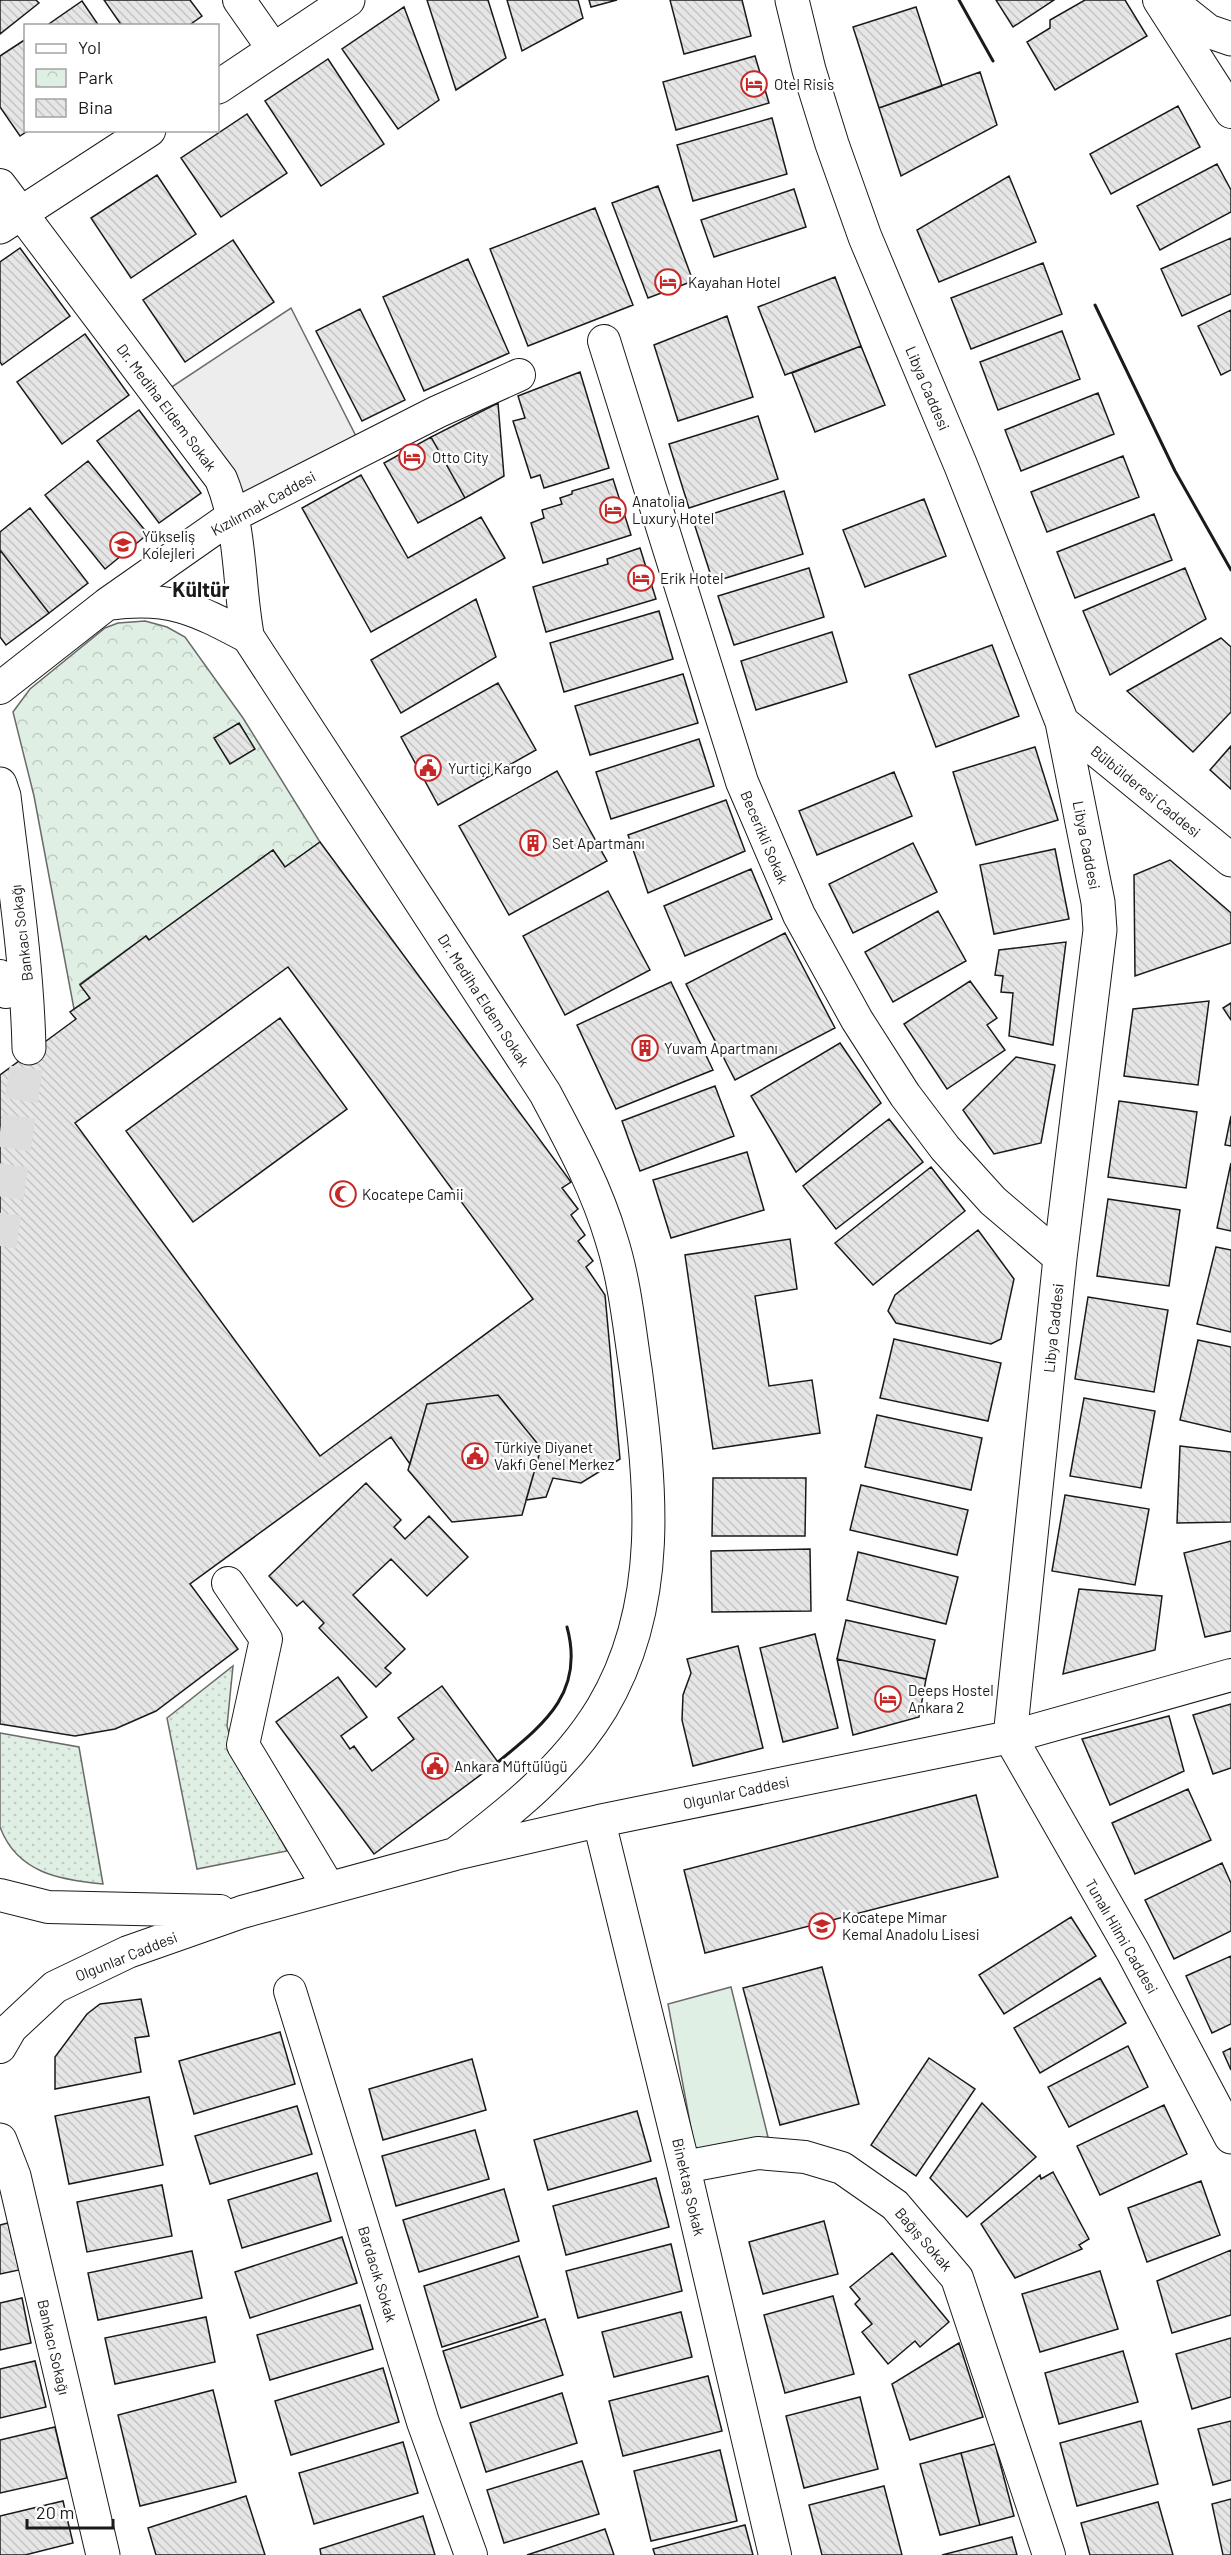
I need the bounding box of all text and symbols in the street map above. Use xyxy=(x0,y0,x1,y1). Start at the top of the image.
legend xyxy=(24,24,219,132)
text: Yol xyxy=(78,36,101,58)
text: Park xyxy=(78,66,113,88)
hotel icon: Otel Risis xyxy=(739,69,769,99)
place label: Otel Risis xyxy=(774,75,834,93)
text: Bina xyxy=(78,96,113,118)
hotel icon: Kayahan Hotel xyxy=(653,267,683,297)
place label: Kayahan Hotel xyxy=(688,273,781,291)
street label: Dr. Mediha Eldem Sokak xyxy=(113,340,221,474)
street label: Libya Caddesi xyxy=(902,343,954,433)
hotel icon: Otto City xyxy=(397,442,427,472)
place label: Otto City xyxy=(432,448,489,466)
street label: Kızılırmak Caddesi xyxy=(208,467,318,539)
place label: Anatolia Luxury Hotel xyxy=(632,492,714,527)
hotel icon: Anatolia Luxury Hotel xyxy=(598,495,628,525)
place label: Yükseliş Kolejleri xyxy=(142,527,195,562)
school or university icon: Yükseliş Kolejleri xyxy=(108,530,138,560)
hotel icon: Erik Hotel xyxy=(626,563,656,593)
place label: Erik Hotel xyxy=(660,569,723,587)
district label: Kültür xyxy=(172,576,230,601)
street label: Bülbülderesi Caddesi xyxy=(1088,741,1204,841)
public building icon: Yurtiçi Kargo xyxy=(413,753,443,783)
place label: Yurtiçi Kargo xyxy=(448,759,532,777)
street label: Becerikli Sokak xyxy=(737,788,793,887)
street label: Libya Caddesi xyxy=(1070,799,1104,891)
building icon: Set Apartmanı xyxy=(518,828,548,858)
place label: Set Apartmanı xyxy=(552,834,645,852)
street label: Bankacı Sokağı xyxy=(6,884,36,982)
street label: Dr. Mediha Eldem Sokak xyxy=(434,930,534,1070)
building icon: Yuvam Apartmanı xyxy=(630,1033,660,1063)
place label: Yuvam Apartmanı xyxy=(664,1039,778,1057)
mosque icon: Kocatepe Camii xyxy=(328,1179,358,1209)
place label: Kocatepe Camii xyxy=(362,1185,464,1203)
street label: Libya Caddesi xyxy=(1039,1282,1067,1374)
place label: Türkiye Diyanet Vakfı Genel Merkez xyxy=(494,1438,615,1473)
public building icon: Türkiye Diyanet Vakfı Genel Merkez xyxy=(460,1441,490,1471)
place label: Deeps Hostel Ankara 2 xyxy=(908,1681,994,1716)
hotel icon: Deeps Hostel Ankara 2 xyxy=(873,1684,903,1714)
public building icon: Ankara Müftülügü xyxy=(420,1751,450,1781)
place label: Ankara Müftülügü xyxy=(454,1757,568,1775)
street label: Olgunlar Caddesi xyxy=(681,1772,791,1812)
street label: Tunalı Hilmi Caddesi xyxy=(1082,1875,1162,1997)
place label: Kocatepe Mimar Kemal Anadolu Lisesi xyxy=(842,1908,980,1943)
school or university icon: Kocatepe Mimar Kemal Anadolu Lisesi xyxy=(807,1911,837,1941)
street label: Olgunlar Caddesi xyxy=(72,1927,180,1985)
street label: Binektaş Sokak xyxy=(669,2136,709,2238)
street label: Bağış Sokak xyxy=(892,2204,957,2275)
street label: Bardacık Sokak xyxy=(355,2224,401,2325)
street label: Bankacı Sokağı xyxy=(34,2298,74,2396)
scale bar xyxy=(27,2492,112,2530)
text: 20 m xyxy=(36,2501,74,2523)

